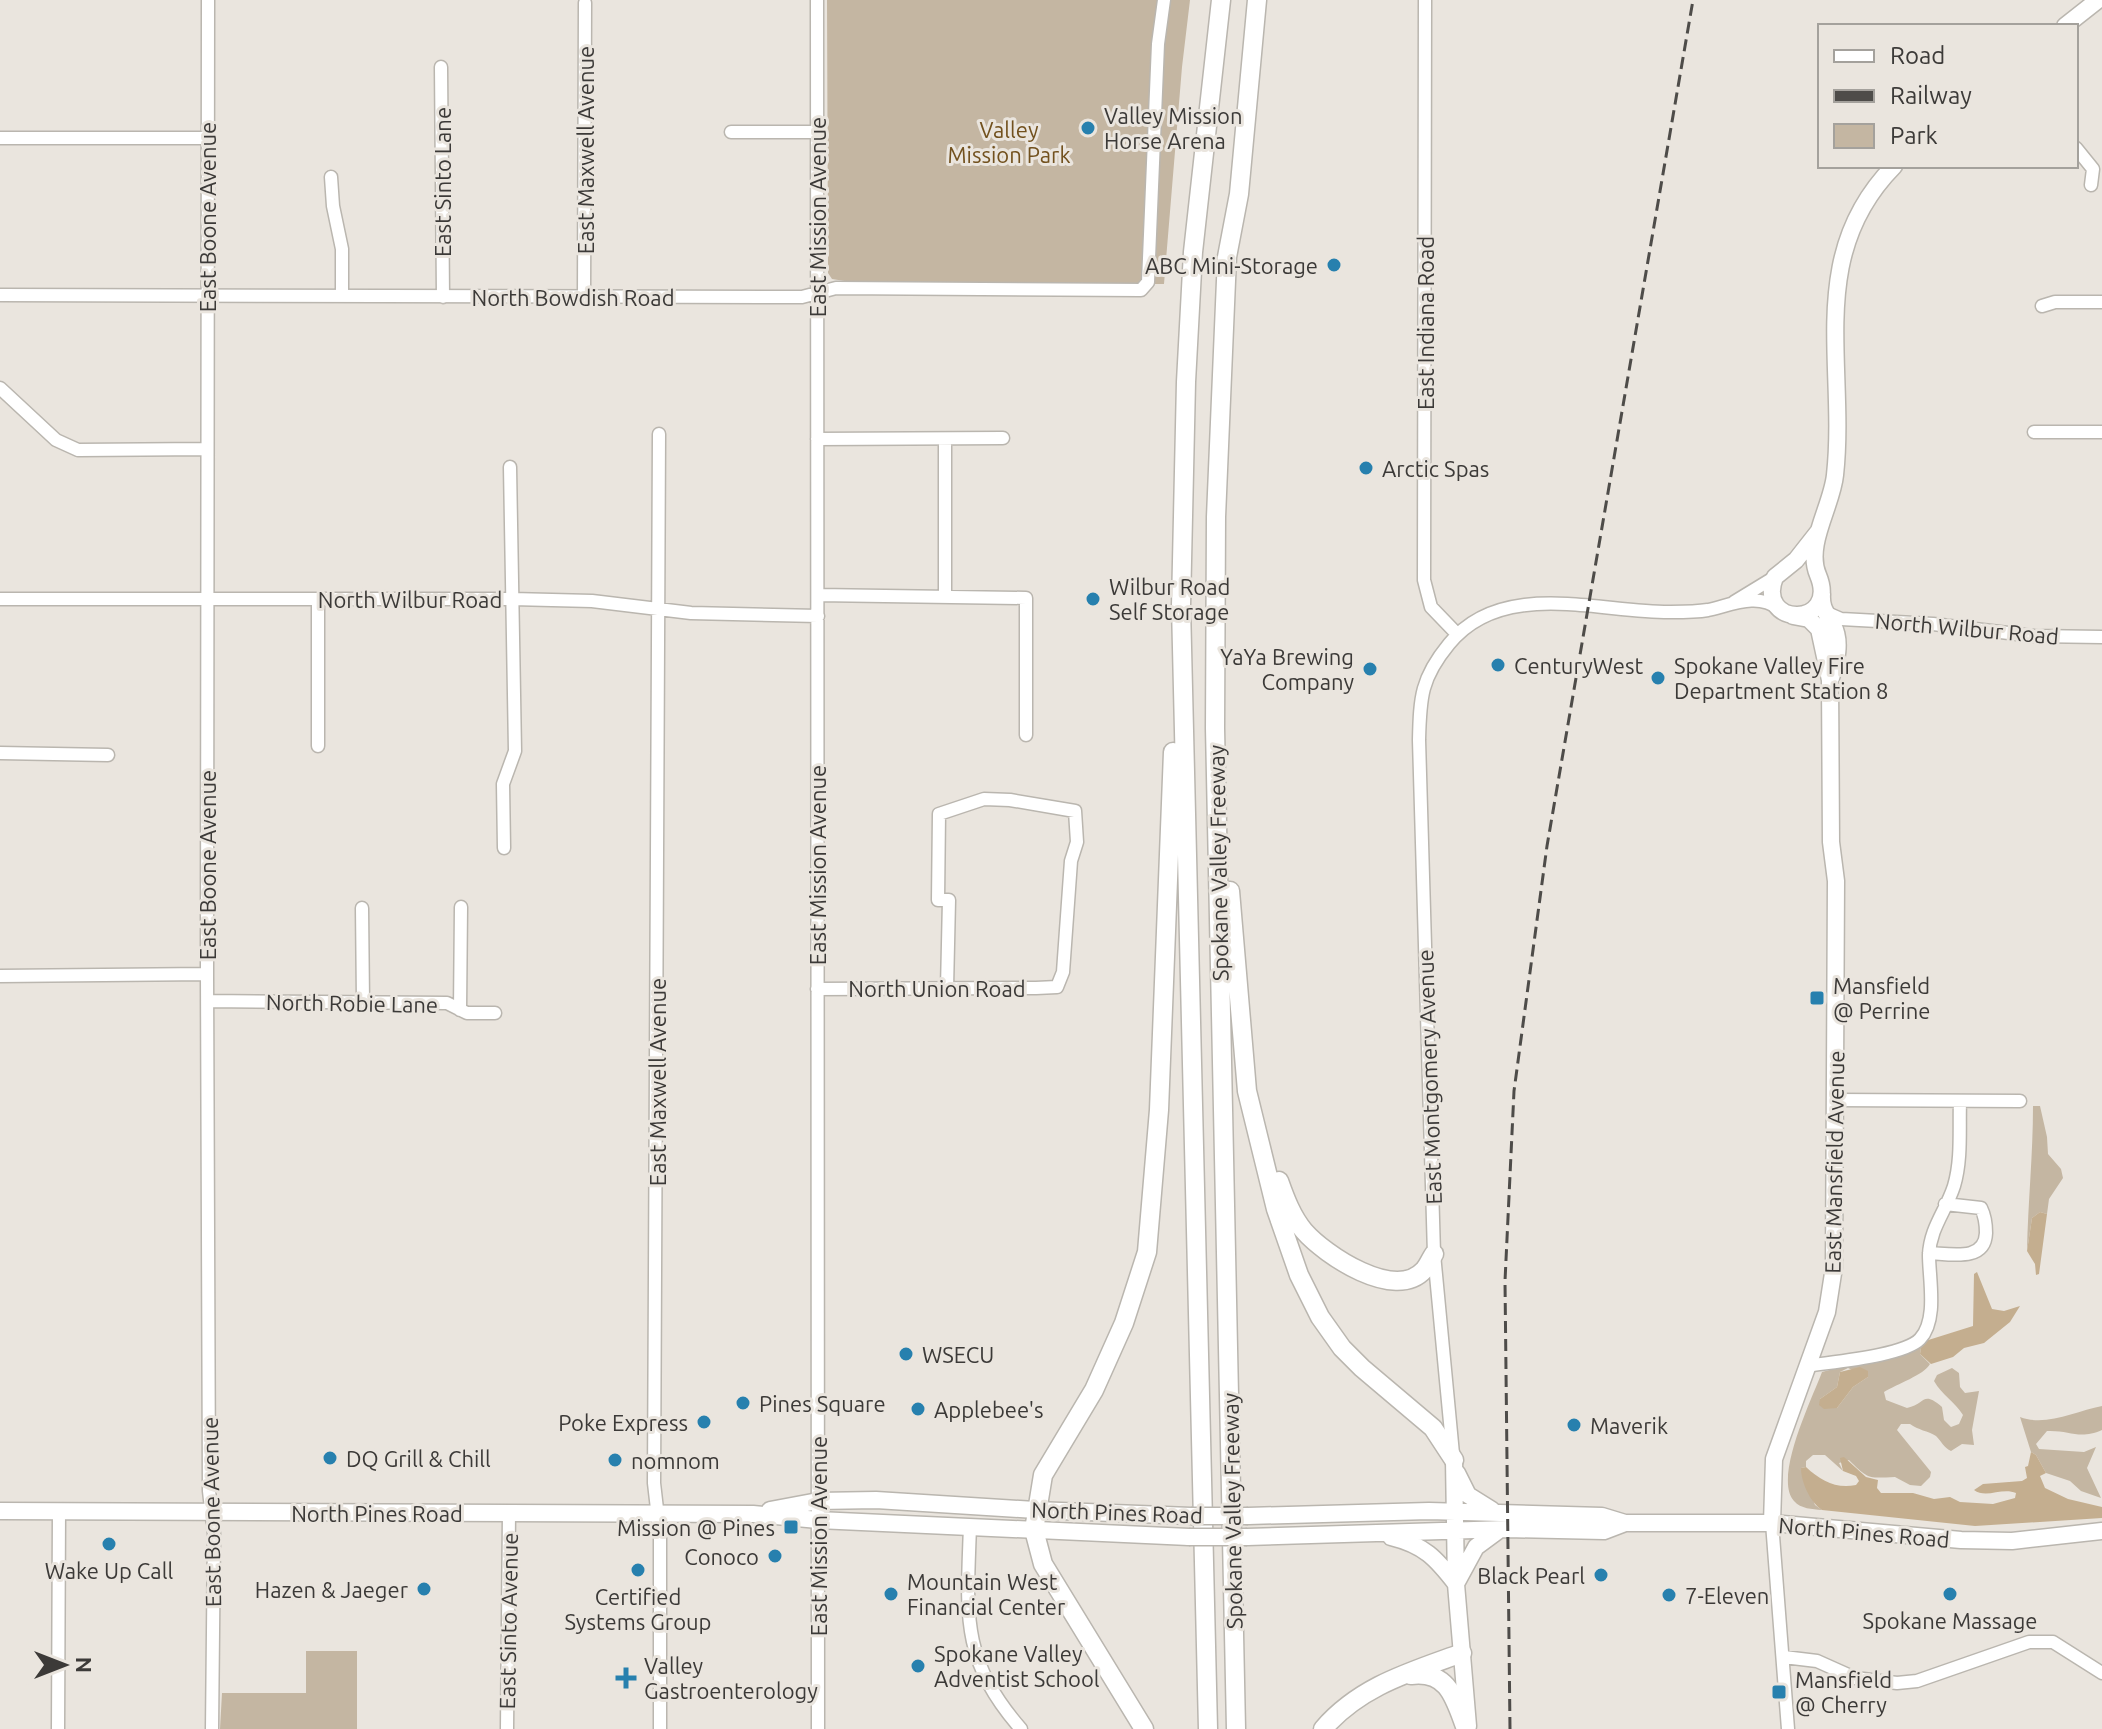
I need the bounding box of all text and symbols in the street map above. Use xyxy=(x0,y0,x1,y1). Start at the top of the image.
legend xyxy=(1818,24,2078,168)
text: Road xyxy=(1890,42,1945,69)
street label: East Maxwell Avenue xyxy=(573,46,598,254)
text: Railway xyxy=(1890,82,1972,109)
place label: Valley Mission Horse Arena xyxy=(1104,103,1243,153)
street label: East Sinto Lane xyxy=(430,107,455,257)
street label: East Mission Avenue xyxy=(805,117,830,317)
park label: Valley Mission Park xyxy=(947,117,1071,167)
marker: Valley Mission Horse Arena xyxy=(1079,119,1097,137)
street label: East Boone Avenue xyxy=(195,122,220,312)
text: Park xyxy=(1890,122,1938,149)
street label: East Indiana Road xyxy=(1413,236,1438,410)
place label: ABC Mini-Storage xyxy=(1145,253,1318,278)
marker: ABC Mini-Storage xyxy=(1325,256,1343,274)
street label: North Bowdish Road xyxy=(471,285,675,310)
place label: Arctic Spas xyxy=(1382,456,1489,481)
marker: Arctic Spas xyxy=(1357,459,1375,477)
place label: Wilbur Road Self Storage xyxy=(1109,574,1230,624)
street label: North Wilbur Road xyxy=(318,587,502,612)
marker: Wilbur Road Self Storage xyxy=(1084,590,1102,608)
street label: North Wilbur Road xyxy=(1874,608,2060,648)
place label: YaYa Brewing Company xyxy=(1220,644,1354,694)
place label: CenturyWest xyxy=(1514,653,1644,678)
place label: Spokane Valley Fire Department Station 8 xyxy=(1674,653,1889,703)
marker: CenturyWest xyxy=(1489,656,1507,674)
marker: YaYa Brewing Company xyxy=(1361,660,1379,678)
marker: Spokane Valley Fire Department Station 8 xyxy=(1649,669,1667,687)
street label: Spokane Valley Freeway xyxy=(1203,744,1233,981)
street label: East Mission Avenue xyxy=(805,765,830,965)
street label: East Boone Avenue xyxy=(195,770,220,960)
street label: East Montgomery Avenue xyxy=(1412,949,1446,1205)
place label: Mansfield @ Perrine xyxy=(1833,973,1930,1023)
street label: North Union Road xyxy=(848,976,1026,1001)
street label: East Maxwell Avenue xyxy=(645,978,670,1186)
street label: North Robie Lane xyxy=(266,989,438,1017)
marker: Mansfield @ Perrine xyxy=(1808,989,1826,1007)
street label: East Mansfield Avenue xyxy=(1820,1050,1848,1274)
place label: WSECU xyxy=(922,1342,994,1367)
marker: WSECU xyxy=(897,1345,915,1363)
place label: Pines Square xyxy=(759,1391,886,1416)
street label: Spokane Valley Freeway xyxy=(1217,1392,1247,1629)
marker: Pines Square xyxy=(734,1394,752,1412)
place label: Applebee's xyxy=(934,1397,1044,1422)
marker: Applebee's xyxy=(909,1400,927,1418)
place label: Poke Express xyxy=(558,1410,688,1435)
marker: Poke Express xyxy=(695,1413,713,1431)
place label: Maverik xyxy=(1590,1413,1668,1438)
marker: Maverik xyxy=(1565,1416,1583,1434)
street label: East Boone Avenue xyxy=(197,1417,225,1607)
street label: East Mission Avenue xyxy=(806,1436,831,1636)
place label: DQ Grill & Chill xyxy=(346,1446,491,1471)
place label: nomnom xyxy=(631,1448,720,1473)
marker: DQ Grill & Chill xyxy=(321,1449,339,1467)
marker: nomnom xyxy=(606,1451,624,1469)
street label: North Pines Road xyxy=(1031,1497,1203,1527)
street label: North Pines Road xyxy=(291,1501,463,1526)
street label: North Pines Road xyxy=(1777,1512,1951,1552)
place label: Mission @ Pines xyxy=(617,1515,775,1540)
marker: Mission @ Pines xyxy=(782,1518,800,1536)
street label: East Sinto Avenue xyxy=(494,1532,522,1710)
marker: Wake Up Call xyxy=(100,1535,118,1553)
place label: Conoco xyxy=(684,1544,759,1569)
marker: Conoco xyxy=(766,1547,784,1565)
place label: Wake Up Call xyxy=(45,1558,173,1583)
marker: Certified Systems Group xyxy=(629,1561,647,1579)
place label: Black Pearl xyxy=(1477,1563,1585,1588)
marker: Black Pearl xyxy=(1592,1566,1610,1584)
place label: Mountain West Financial Center xyxy=(907,1569,1066,1619)
place label: Hazen & Jaeger xyxy=(255,1577,409,1602)
marker: Hazen & Jaeger xyxy=(415,1580,433,1598)
place label: 7-Eleven xyxy=(1685,1583,1769,1608)
place label: Certified Systems Group xyxy=(565,1584,711,1634)
marker: Mountain West Financial Center xyxy=(882,1585,900,1603)
marker: Spokane Massage xyxy=(1941,1585,1959,1603)
marker: 7-Eleven xyxy=(1660,1586,1678,1604)
place label: Spokane Massage xyxy=(1862,1608,2038,1633)
north arrow xyxy=(24,1625,104,1705)
place label: Spokane Valley Adventist School xyxy=(934,1641,1100,1691)
place label: Valley Gastroenterology xyxy=(644,1653,818,1703)
text: N xyxy=(72,1657,97,1673)
marker: Spokane Valley Adventist School xyxy=(909,1657,927,1675)
marker: Valley Gastroenterology xyxy=(615,1667,637,1689)
place label: Mansfield @ Cherry xyxy=(1795,1667,1892,1717)
marker: Mansfield @ Cherry xyxy=(1770,1683,1788,1701)

